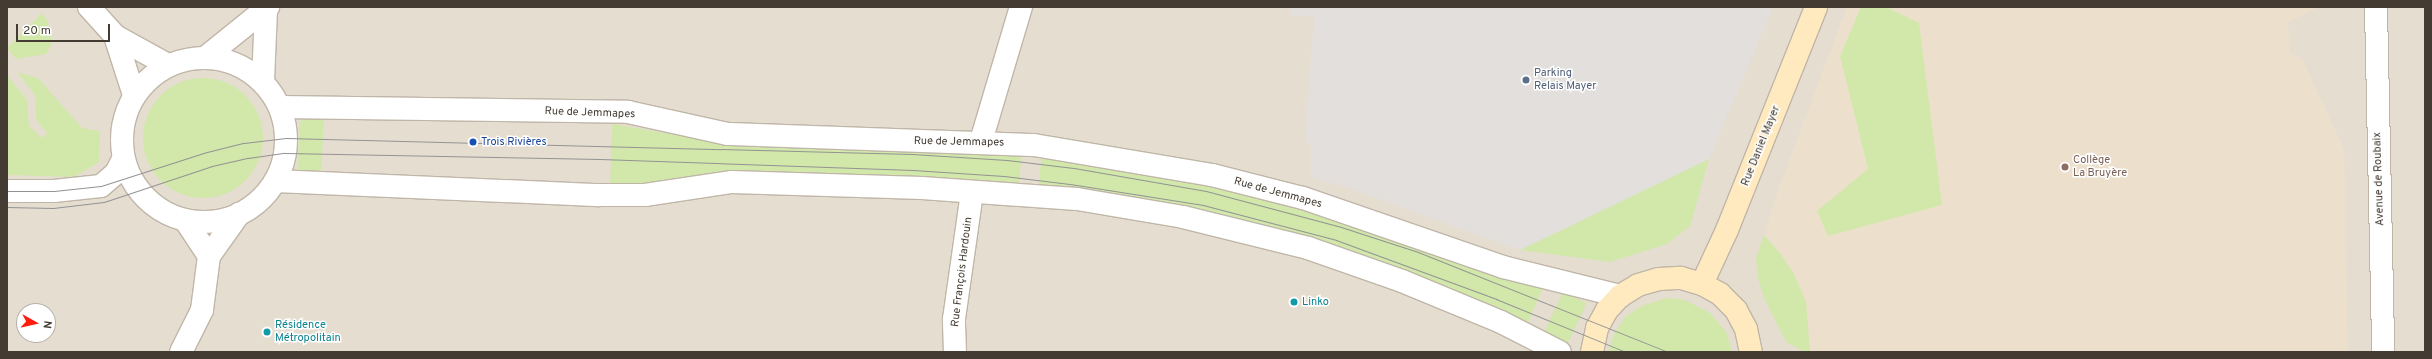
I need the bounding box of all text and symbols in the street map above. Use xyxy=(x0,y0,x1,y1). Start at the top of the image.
scale bar xyxy=(18,16,112,42)
text: 20 m xyxy=(23,23,51,39)
place label: Parking Relais Mayer xyxy=(1534,67,1597,93)
marker: Parking Relais Mayer xyxy=(1521,75,1531,85)
street label: Rue Daniel Mayer xyxy=(1739,104,1783,188)
street label: Rue de Jemmapes xyxy=(544,105,636,121)
street label: Avenue de Roubaix xyxy=(2371,132,2387,226)
place label: Trois Rivières xyxy=(481,135,547,149)
street label: Rue de Jemmapes xyxy=(914,135,1004,149)
marker: Trois Rivières xyxy=(468,137,478,147)
place label: Collège La Bruyère xyxy=(2073,154,2127,180)
marker: Collège La Bruyère xyxy=(2060,162,2070,172)
street label: Rue de Jemmapes xyxy=(1233,175,1323,211)
street label: Rue François Hardouin xyxy=(949,216,975,328)
place label: Linko xyxy=(1302,295,1329,309)
marker: Linko xyxy=(1289,297,1299,307)
north arrow xyxy=(16,303,56,343)
place label: Résidence Métropolitain xyxy=(275,319,341,345)
text: N xyxy=(39,320,54,329)
marker: Résidence Métropolitain xyxy=(262,327,272,337)

